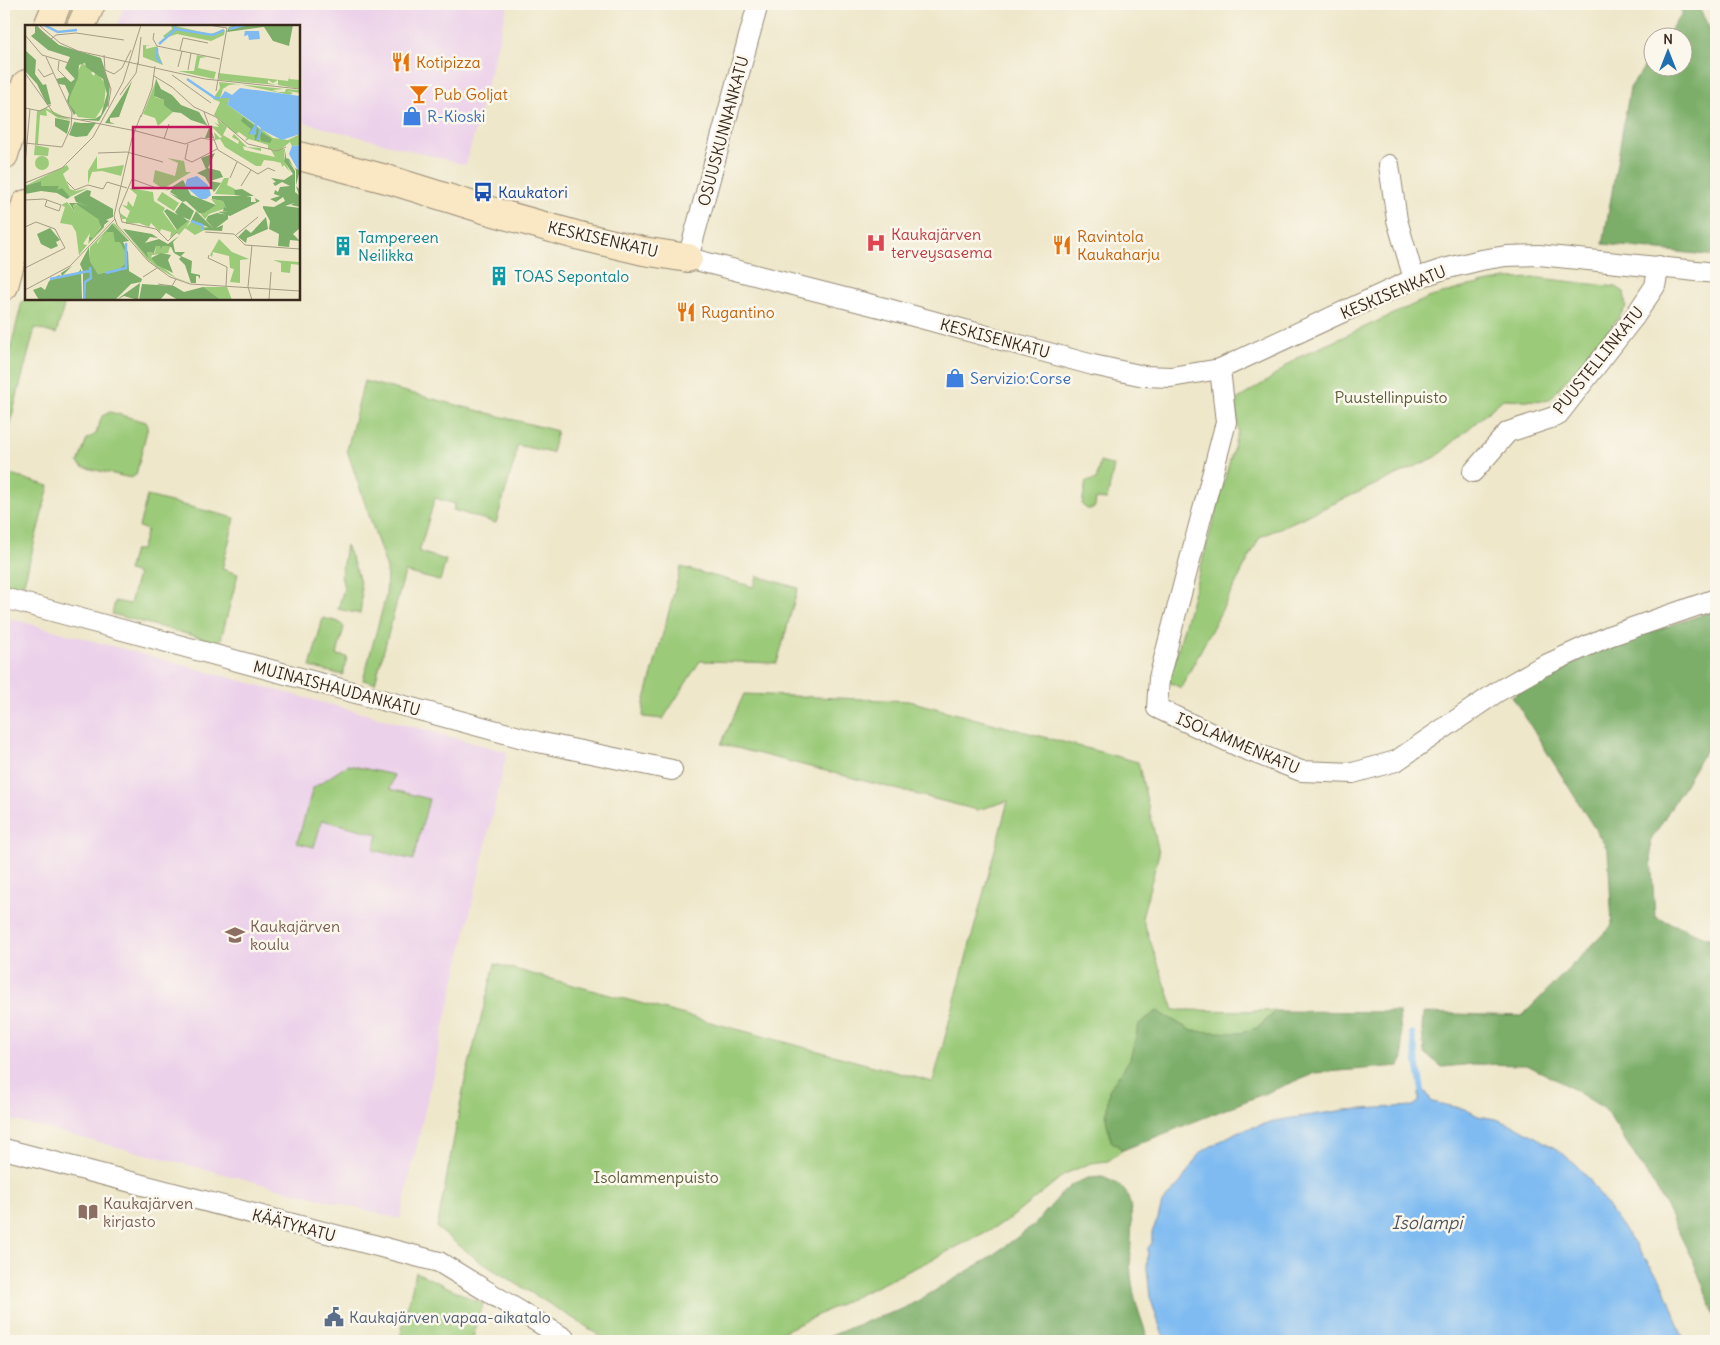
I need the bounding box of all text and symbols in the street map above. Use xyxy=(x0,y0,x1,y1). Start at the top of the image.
inset map xyxy=(25,25,300,300)
north arrow xyxy=(1642,28,1692,78)
text: N xyxy=(1663,30,1673,48)
restaurant icon: Kotipizza xyxy=(390,51,412,73)
place label: Kotipizza xyxy=(416,52,481,72)
street label: OSUUSKUNNANKATU xyxy=(693,54,753,208)
bar icon: Pub Goljat xyxy=(408,83,430,105)
place label: Pub Goljat xyxy=(434,84,508,104)
shop icon: R-Kioski xyxy=(401,105,423,127)
place label: R-Kioski xyxy=(427,106,485,126)
bus stop icon: Kaukatori xyxy=(472,181,494,203)
place label: Kaukatori xyxy=(498,182,568,202)
street label: KESKISENKATU xyxy=(546,217,660,261)
place label: Kaukajärven terveysasema xyxy=(891,224,992,262)
place label: Ravintola Kaukaharju xyxy=(1077,226,1160,264)
place label: Tampereen Neilikka xyxy=(358,227,439,265)
hospital icon: Kaukajärven terveysasema xyxy=(865,232,887,254)
restaurant icon: Ravintola Kaukaharju xyxy=(1051,234,1073,256)
building icon: Tampereen Neilikka xyxy=(332,235,354,257)
street label: KESKISENKATU xyxy=(1337,261,1449,323)
building icon: TOAS Sepontalo xyxy=(488,265,510,287)
place label: TOAS Sepontalo xyxy=(514,266,629,286)
restaurant icon: Rugantino xyxy=(675,301,697,323)
place label: Rugantino xyxy=(701,302,775,322)
street label: PUUSTELLINKATU xyxy=(1549,302,1647,418)
street label: KESKISENKATU xyxy=(938,314,1052,362)
shop icon: Servizio:Corse xyxy=(944,367,966,389)
place label: Servizio:Corse xyxy=(970,368,1071,388)
park label: Puustellinpuisto xyxy=(1334,387,1448,407)
street label: MUINAISHAUDANKATU xyxy=(251,656,423,720)
street label: ISOLAMMENKATU xyxy=(1173,708,1303,778)
place label: Kaukajärven koulu xyxy=(250,916,340,954)
school or university icon: Kaukajärven koulu xyxy=(224,924,246,946)
park label: Isolammenpuisto xyxy=(593,1167,719,1187)
place label: Kaukajärven kirjasto xyxy=(103,1193,193,1231)
library icon: Kaukajärven kirjasto xyxy=(77,1201,99,1223)
street label: KÄÄTYKATU xyxy=(250,1204,338,1246)
water label: Isolampi xyxy=(1392,1211,1464,1234)
public building icon: Kaukajärven vapaa-aikatalo xyxy=(323,1306,345,1328)
place label: Kaukajärven vapaa-aikatalo xyxy=(349,1307,551,1327)

